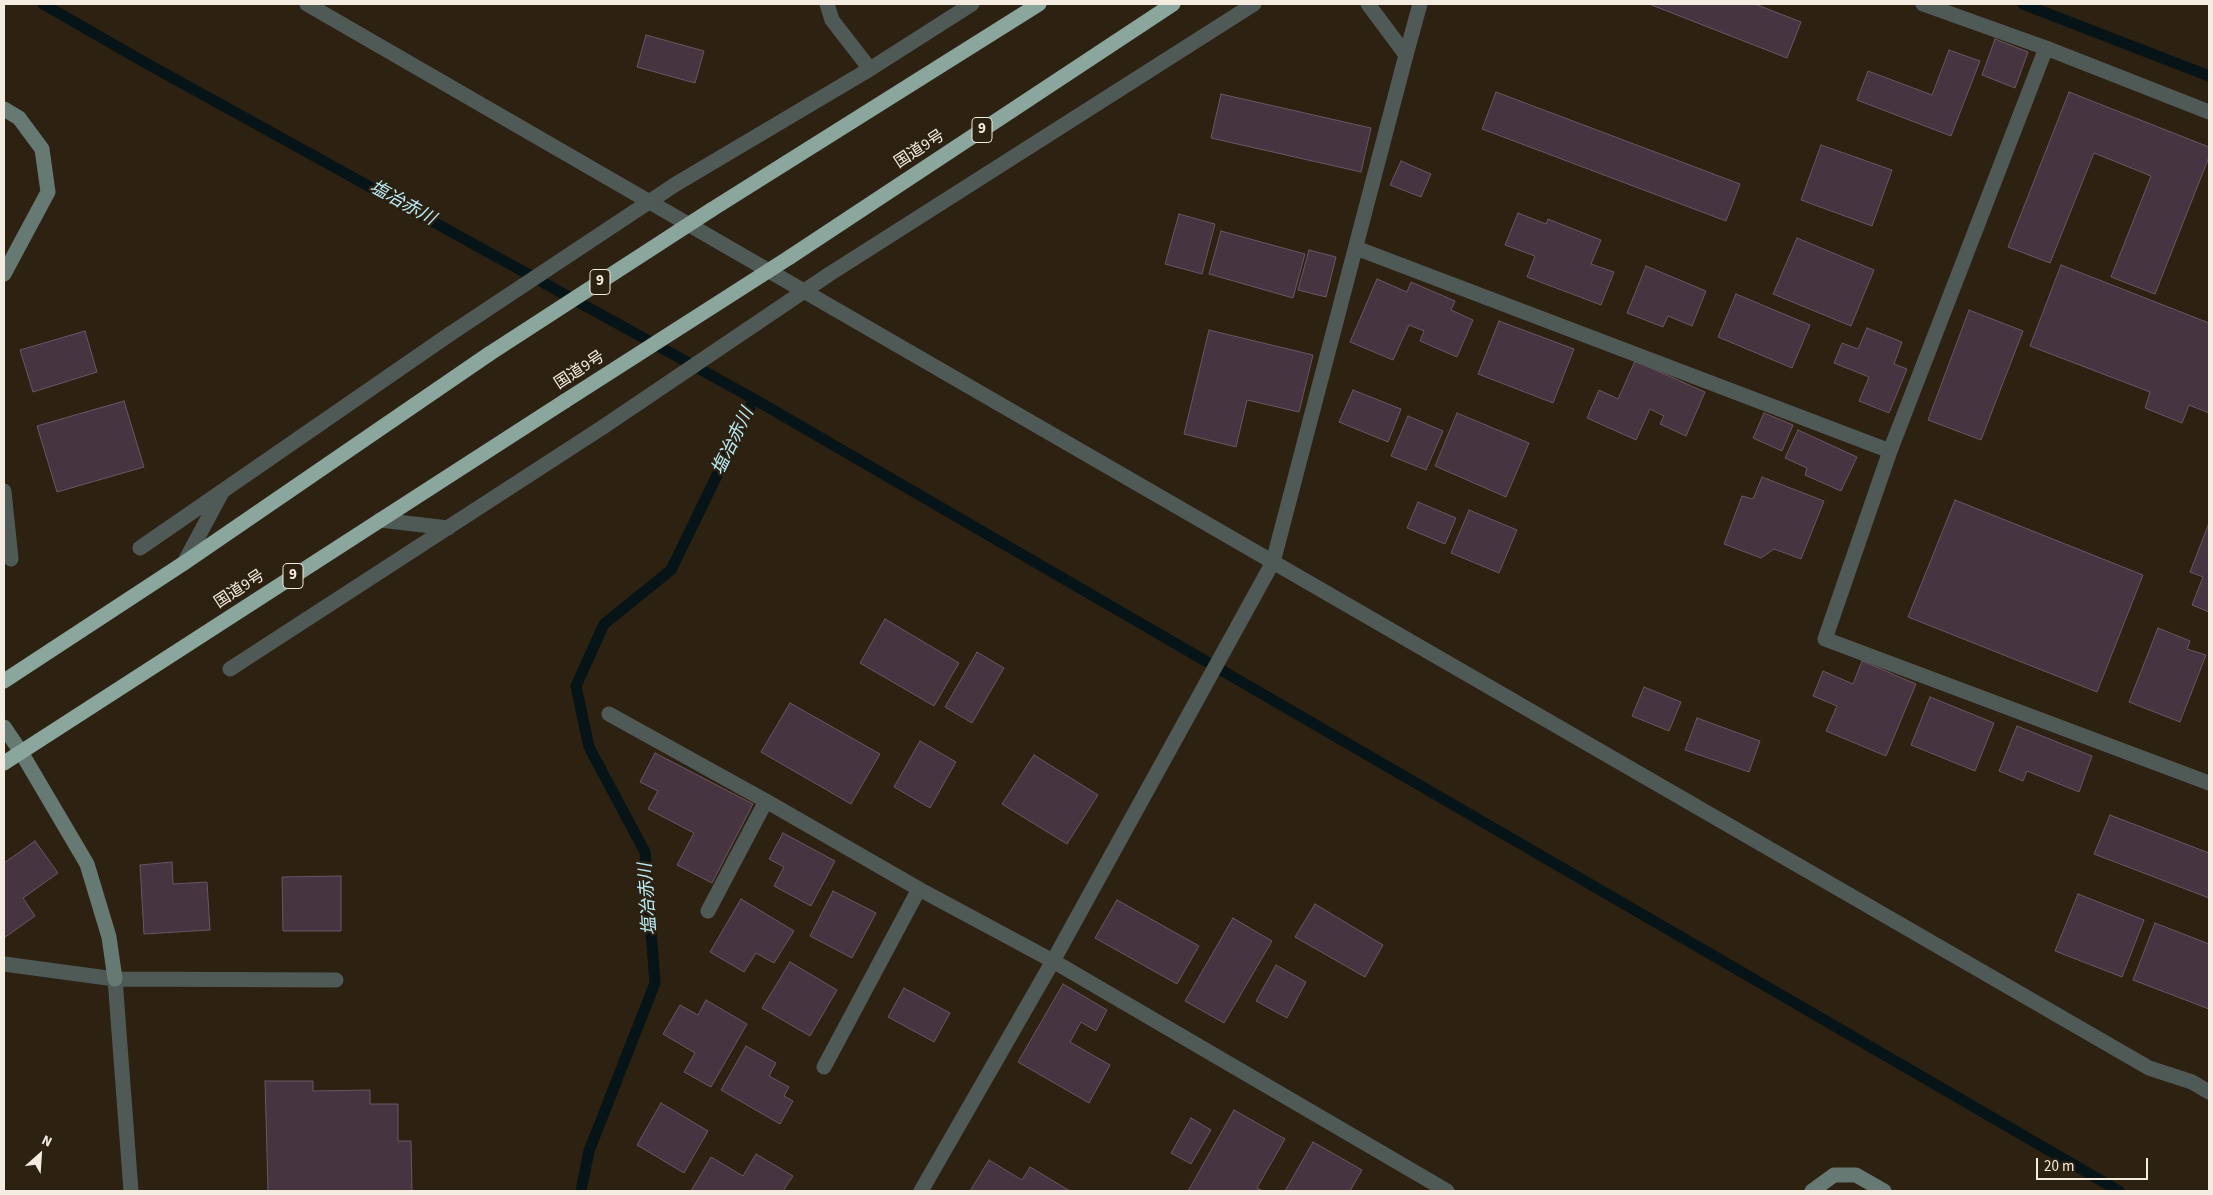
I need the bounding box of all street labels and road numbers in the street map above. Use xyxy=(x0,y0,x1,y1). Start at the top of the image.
road number: 9 xyxy=(972,118,992,142)
street label: 国道9号 xyxy=(891,127,949,173)
road number: 9 xyxy=(590,270,610,294)
street label: 国道9号 xyxy=(551,348,609,394)
road number: 9 xyxy=(283,564,303,588)
street label: 国道9号 xyxy=(211,567,269,613)

